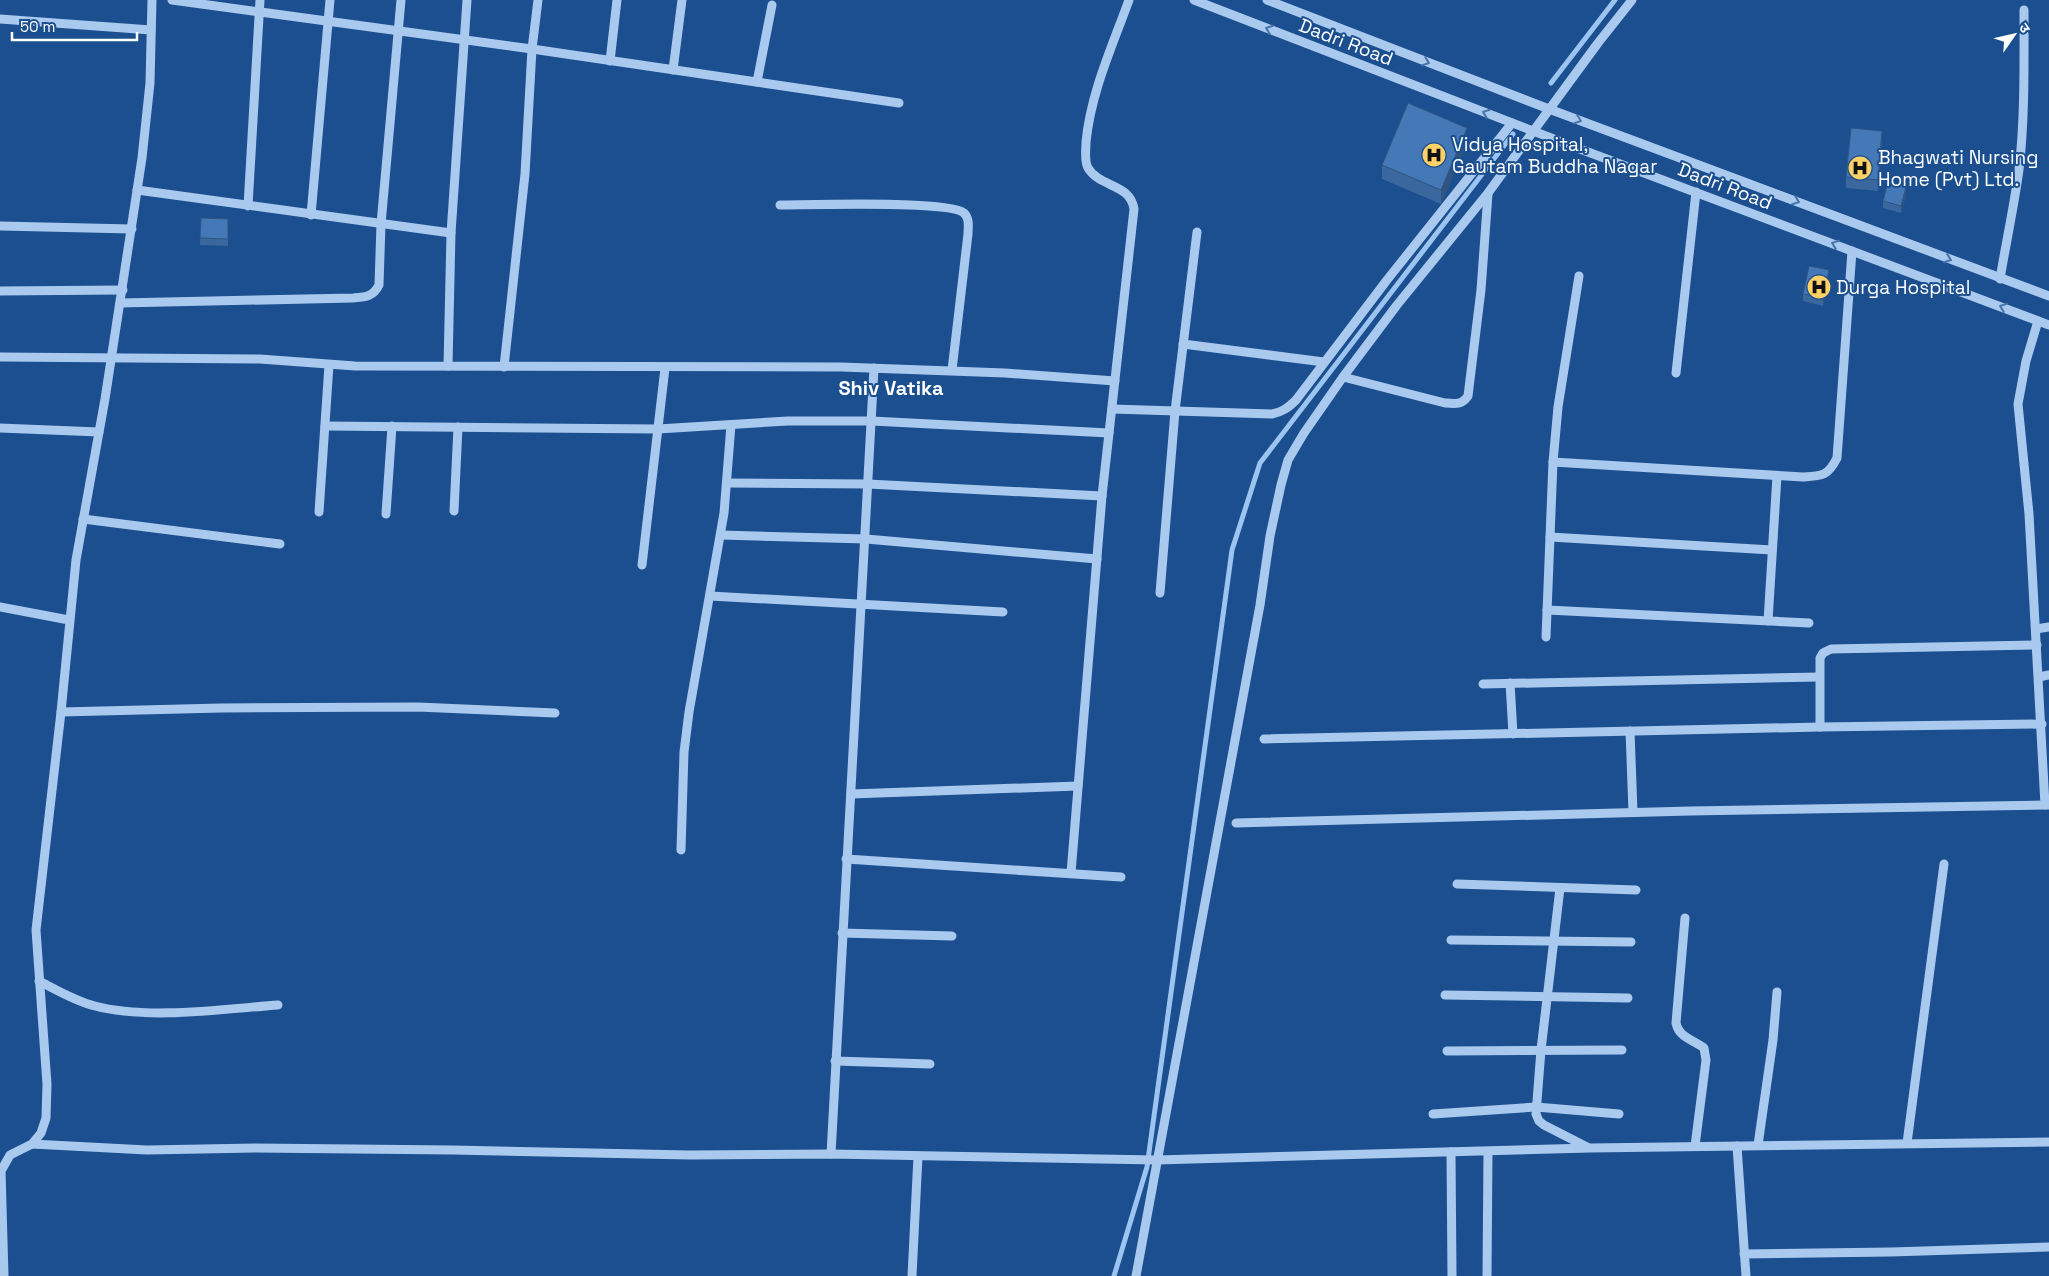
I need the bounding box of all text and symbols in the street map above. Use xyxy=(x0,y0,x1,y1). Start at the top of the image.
scale bar xyxy=(12,10,138,42)
north arrow xyxy=(1989,10,2039,60)
street label: Dadri Road xyxy=(1295,13,1397,71)
text: 50 m xyxy=(20,17,55,36)
text: उ xyxy=(2015,19,2035,37)
one-way arrow xyxy=(1265,25,1274,35)
one-way arrow xyxy=(1422,56,1430,66)
one-way arrow xyxy=(1482,109,1491,119)
one-way arrow xyxy=(1573,114,1582,124)
place label: Vidya Hospital, Gautam Buddha Nagar xyxy=(1452,132,1657,179)
hospital icon: Vidya Hospital, Gautam Buddha Nagar xyxy=(1421,142,1447,168)
place label: Bhagwati Nursing Home (Pvt) Ltd. xyxy=(1878,145,2038,192)
hospital icon: Bhagwati Nursing Home (Pvt) Ltd. xyxy=(1847,155,1873,181)
street label: Dadri Road xyxy=(1674,157,1776,215)
one-way arrow xyxy=(1791,195,1800,206)
one-way arrow xyxy=(1831,240,1840,250)
one-way arrow xyxy=(1943,252,1952,263)
hospital icon: Durga Hospital xyxy=(1806,274,1832,300)
place label: Durga Hospital xyxy=(1836,275,1970,300)
one-way arrow xyxy=(2000,303,2008,313)
district label: Shiv Vatika xyxy=(838,375,944,401)

